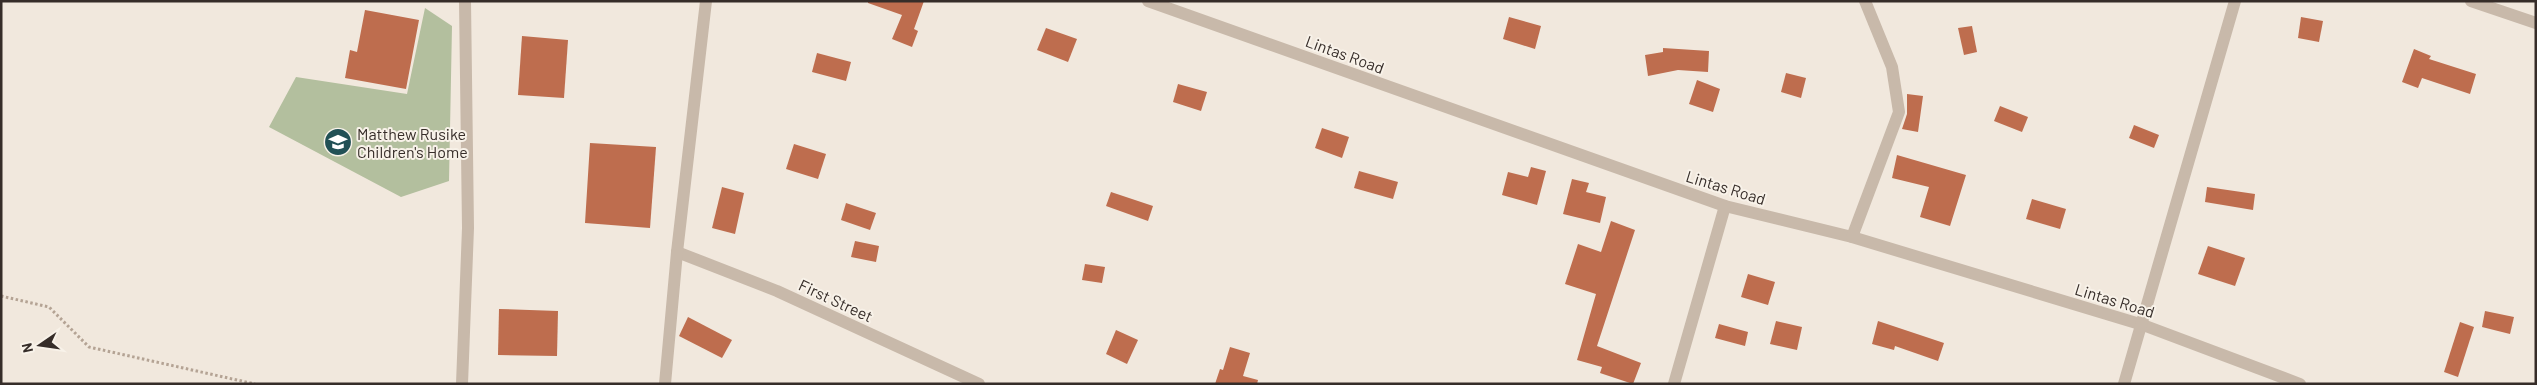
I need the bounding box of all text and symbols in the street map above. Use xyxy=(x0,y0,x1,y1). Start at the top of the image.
street label: Lintas Road xyxy=(1303,31,1387,77)
place label: Matthew Rusike Children's Home xyxy=(357,124,468,161)
school or university icon: Matthew Rusike Children's Home xyxy=(323,127,353,157)
street label: Lintas Road xyxy=(1684,166,1768,208)
street label: First Street xyxy=(796,275,876,325)
street label: Lintas Road xyxy=(2073,279,2157,321)
north arrow xyxy=(15,320,65,370)
text: N xyxy=(18,342,36,354)

